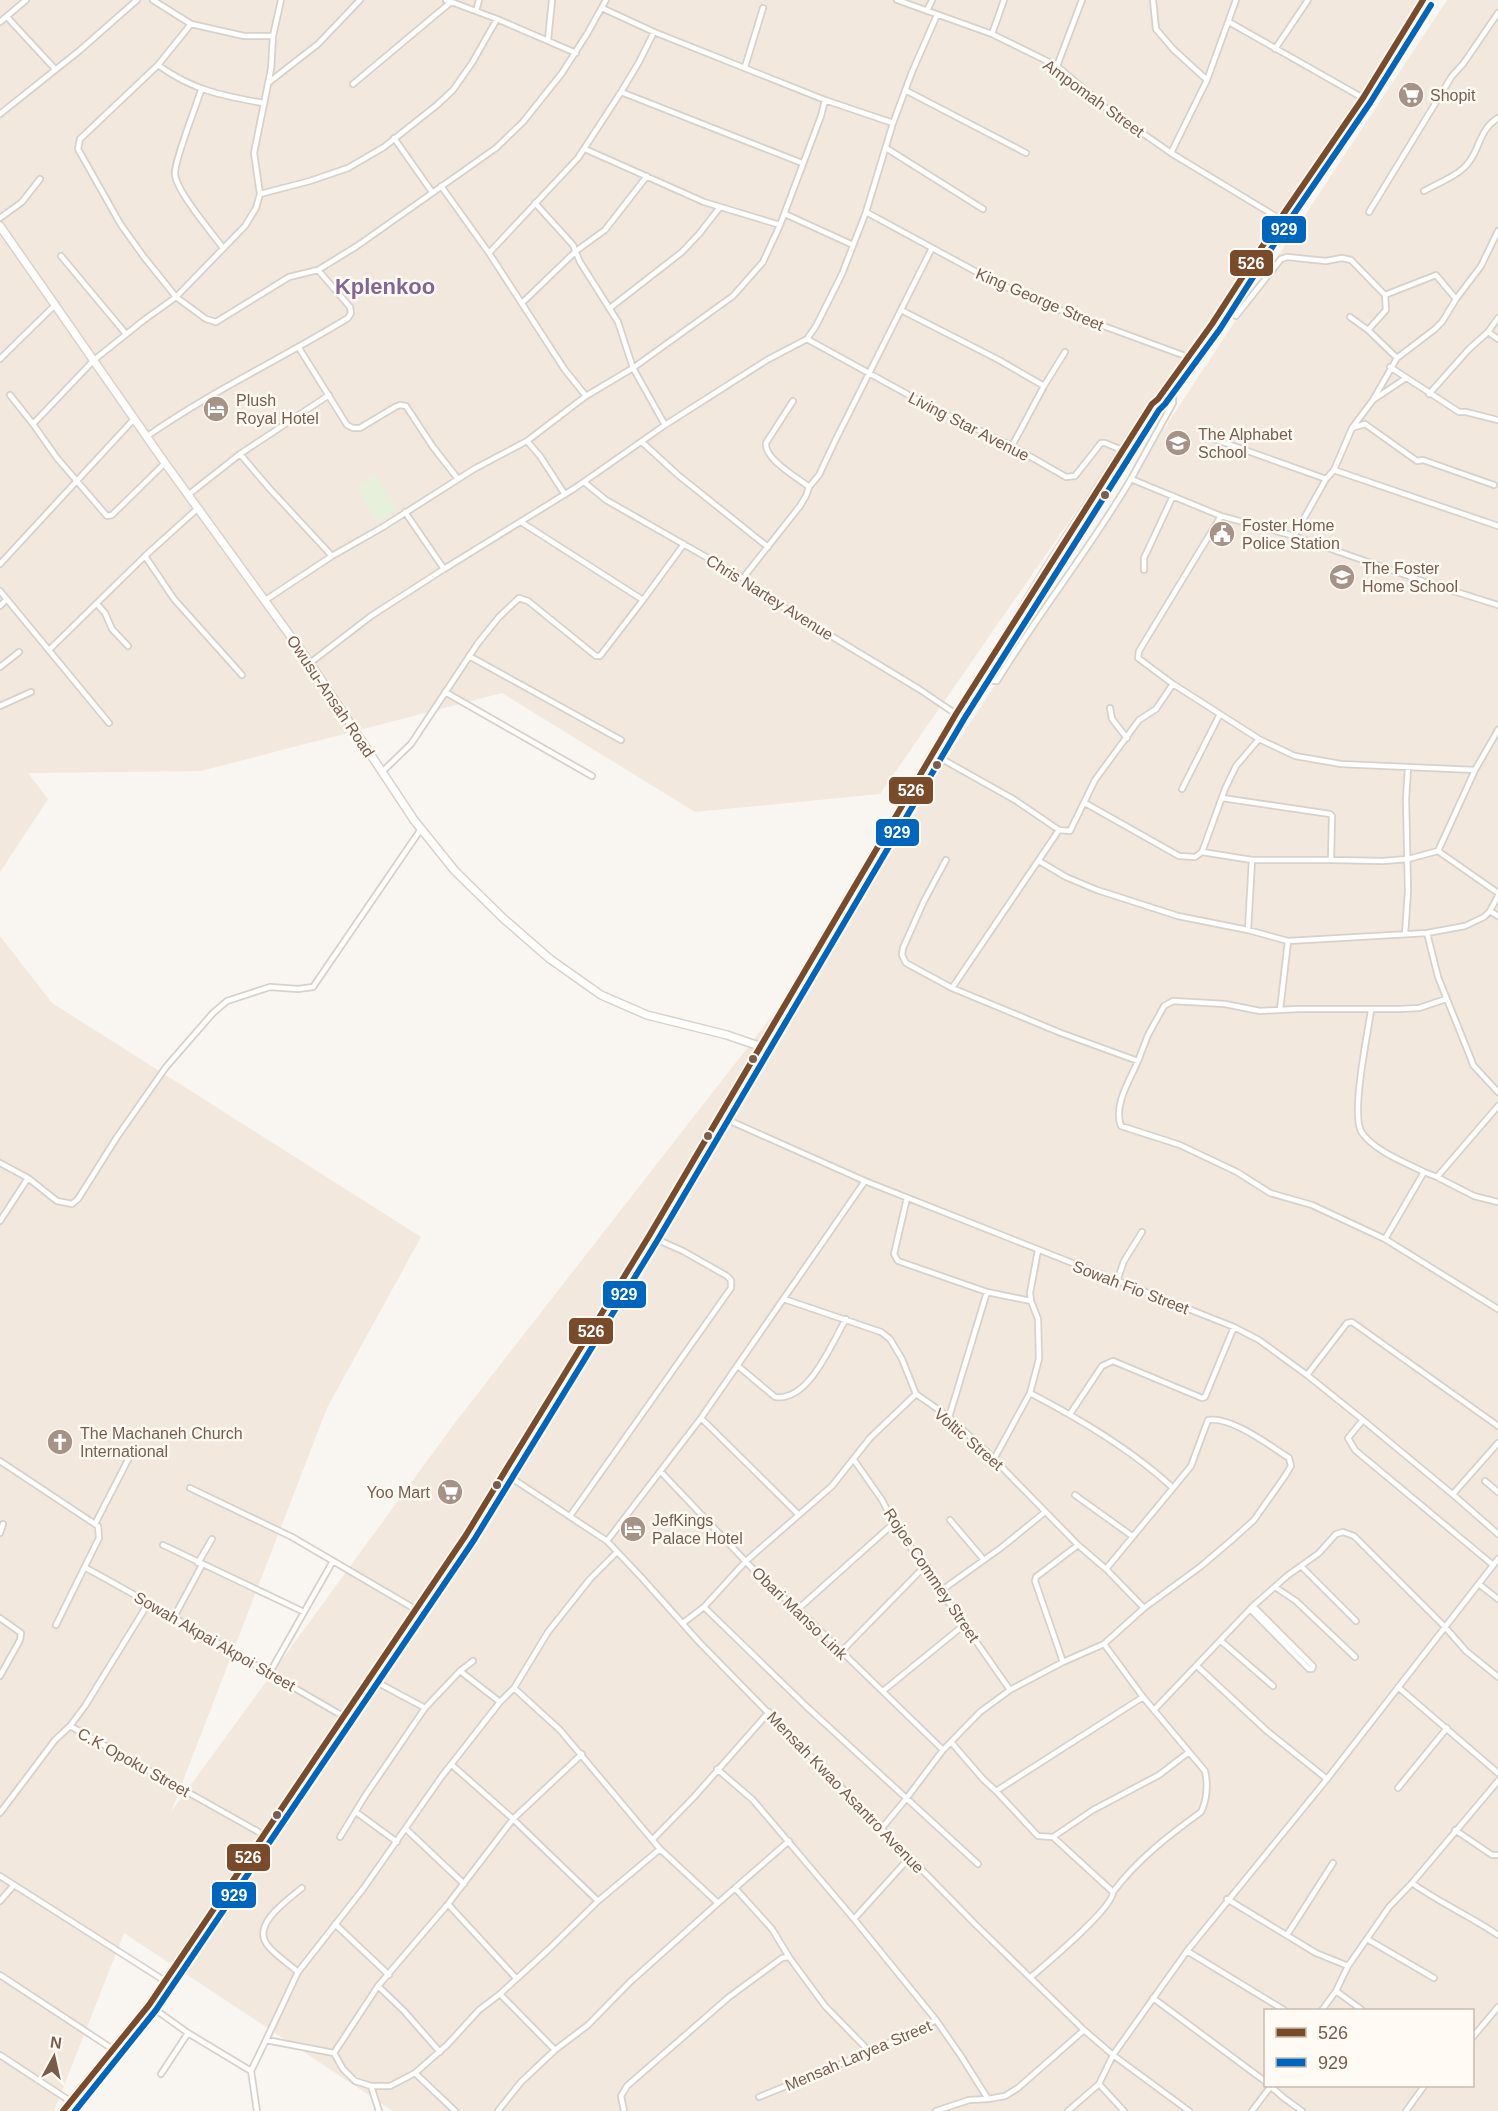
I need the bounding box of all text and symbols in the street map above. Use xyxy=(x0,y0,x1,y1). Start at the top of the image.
street label: Ampomah Street xyxy=(1040,56,1148,141)
supermarket icon: Shopit xyxy=(1396,80,1426,110)
place label: Shopit xyxy=(1430,87,1476,104)
line badge: 929 xyxy=(1261,215,1307,244)
text: 929 xyxy=(1271,221,1297,238)
line badge: 526 xyxy=(1229,249,1274,277)
text: 526 xyxy=(1238,255,1264,272)
street label: King George Street xyxy=(973,265,1107,334)
district label: Kplenkoo xyxy=(335,274,435,299)
street label: Living Star Avenue xyxy=(906,389,1032,464)
place label: Plush Royal Hotel xyxy=(236,392,319,427)
hotel icon: Plush Royal Hotel xyxy=(201,394,231,424)
place label: The Alphabet School xyxy=(1198,426,1293,461)
school or university icon: The Alphabet School xyxy=(1163,428,1193,458)
unlabelled marker xyxy=(1099,489,1111,501)
place label: Foster Home Police Station xyxy=(1242,517,1340,552)
public building icon: Foster Home Police Station xyxy=(1207,519,1237,549)
street label: Chris Nartey Avenue xyxy=(703,551,836,643)
place label: The Foster Home School xyxy=(1362,560,1458,595)
school or university icon: The Foster Home School xyxy=(1327,562,1357,592)
street label: Owusu-Ansah Road xyxy=(284,632,378,760)
unlabelled marker xyxy=(931,759,943,771)
line badge: 526 xyxy=(888,776,934,805)
text: 526 xyxy=(898,782,924,799)
line badge: 929 xyxy=(875,818,920,847)
text: 929 xyxy=(884,824,910,841)
unlabelled marker xyxy=(747,1053,759,1065)
unlabelled marker xyxy=(702,1130,714,1142)
street label: Sowah Fio Street xyxy=(1070,1258,1192,1318)
line badge: 929 xyxy=(602,1280,647,1309)
text: 929 xyxy=(611,1286,637,1303)
line badge: 526 xyxy=(568,1317,614,1345)
text: 526 xyxy=(578,1323,604,1340)
street label: Voltic Street xyxy=(931,1405,1007,1474)
place label: The Machaneh Church International xyxy=(80,1425,243,1460)
church icon: The Machaneh Church International xyxy=(45,1427,75,1457)
supermarket icon: Yoo Mart xyxy=(435,1477,465,1507)
unlabelled marker xyxy=(491,1479,503,1491)
place label: Yoo Mart xyxy=(367,1484,431,1501)
street label: Rojoe Commey Street xyxy=(881,1505,983,1646)
place label: JefKings Palace Hotel xyxy=(652,1512,743,1547)
hotel icon: JefKings Palace Hotel xyxy=(618,1514,648,1544)
street label: Obari Manso Link xyxy=(749,1564,851,1664)
street label: Sowah Akpai Akpoi Street xyxy=(131,1588,299,1695)
street label: Mensah Kwao Asantro Avenue xyxy=(764,1708,927,1877)
street label: C.K Opoku Street xyxy=(75,1725,193,1801)
unlabelled marker xyxy=(271,1809,283,1821)
line badge: 526 xyxy=(226,1843,271,1872)
text: 526 xyxy=(235,1849,261,1866)
line badge: 929 xyxy=(211,1881,257,1909)
text: 929 xyxy=(221,1887,247,1904)
legend xyxy=(1264,2009,1474,2087)
street label: Mensah Laryea Street xyxy=(782,2017,934,2094)
text: 526 xyxy=(1318,2023,1348,2043)
north arrow xyxy=(24,2027,84,2087)
text: N xyxy=(49,2033,63,2052)
text: 929 xyxy=(1318,2053,1348,2073)

